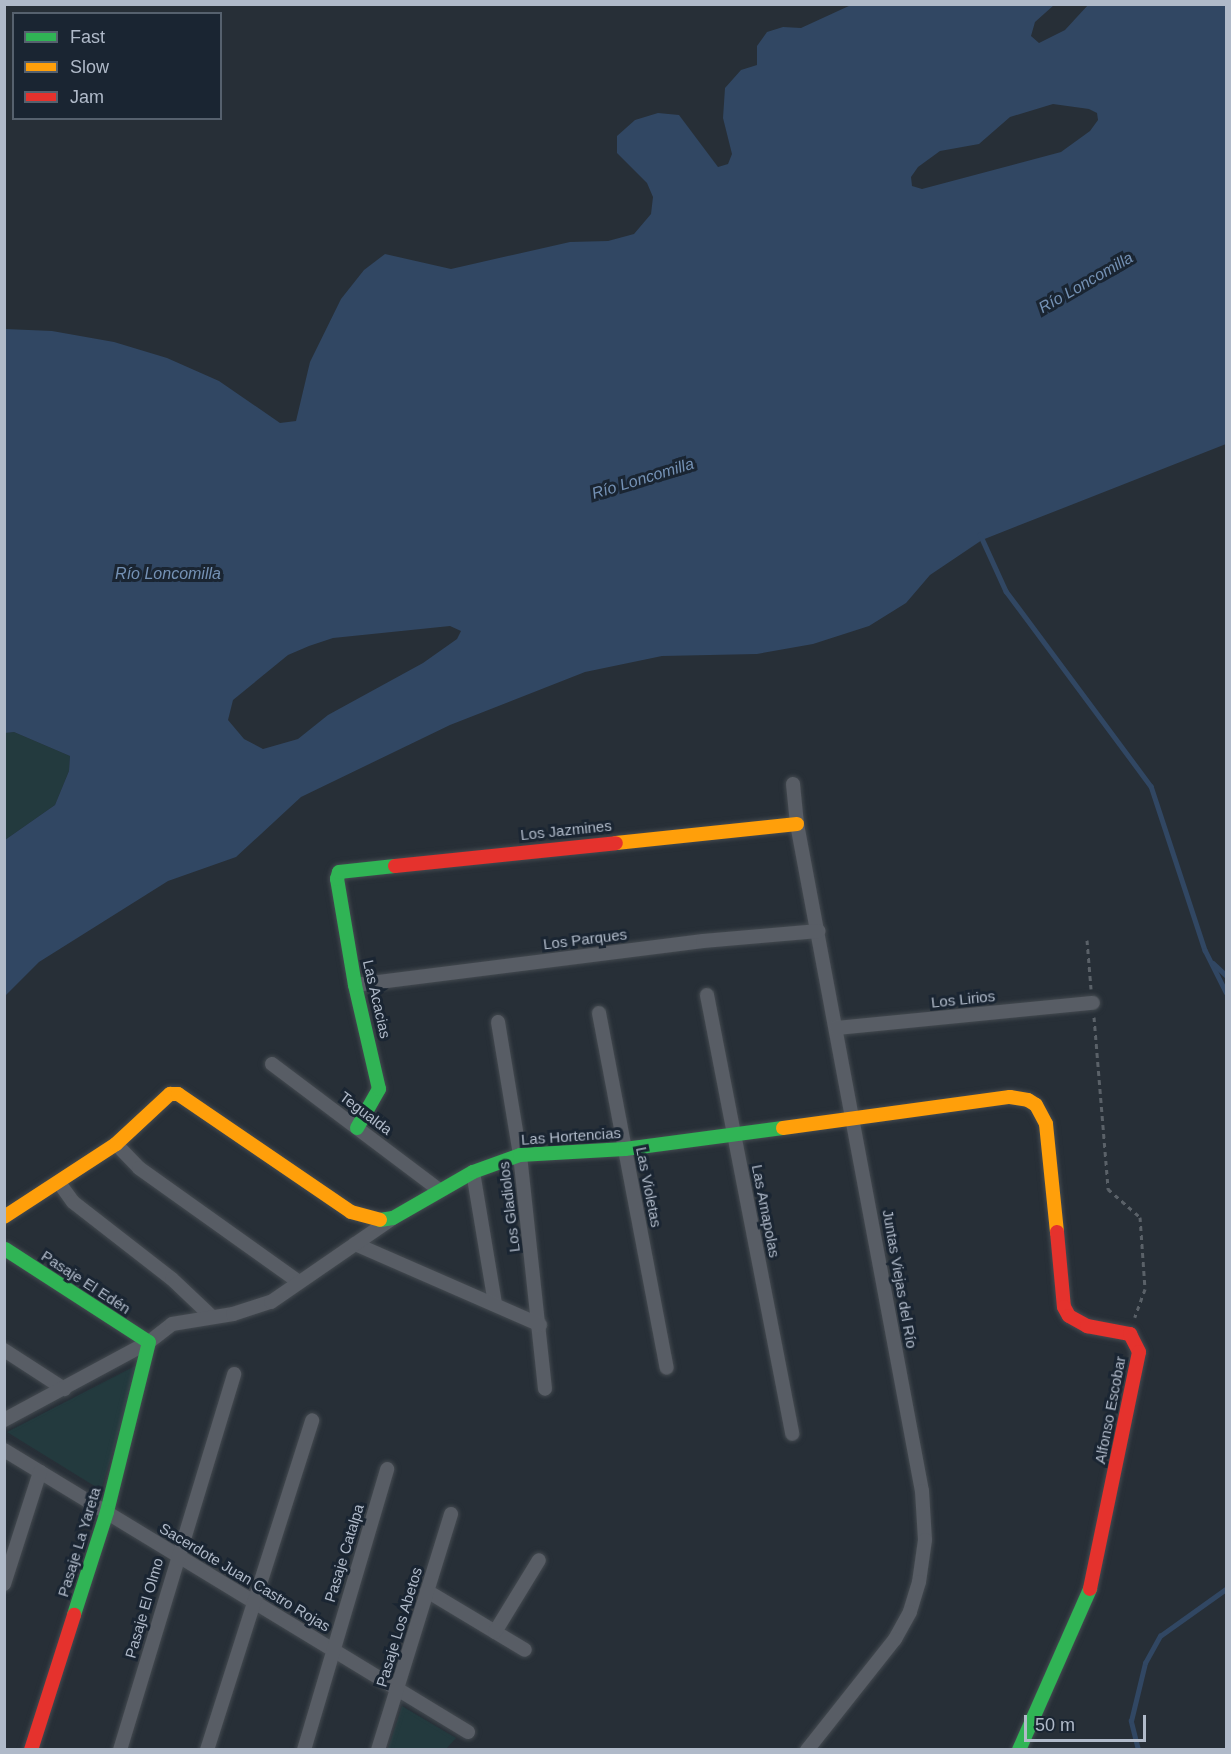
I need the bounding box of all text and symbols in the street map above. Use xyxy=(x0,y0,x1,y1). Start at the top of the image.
legend xyxy=(12,12,222,120)
text: Fast xyxy=(70,27,105,47)
text: Slow xyxy=(70,57,109,77)
text: Jam xyxy=(70,87,104,107)
water label: Río Loncomilla xyxy=(1035,248,1137,318)
water label: Río Loncomilla xyxy=(590,454,696,504)
water label: Río Loncomilla xyxy=(115,564,221,584)
street label: Los Jazmines xyxy=(519,816,613,844)
street label: Los Parques xyxy=(542,925,628,953)
street label: Las Acacias xyxy=(359,958,395,1040)
street label: Los Lirios xyxy=(930,987,996,1011)
street label: Tegualda xyxy=(336,1087,396,1139)
street label: Las Hortencias xyxy=(520,1124,622,1148)
street label: Las Violetas xyxy=(632,1145,666,1229)
street label: Los Gladiolos xyxy=(495,1161,523,1253)
street label: Las Amapolas xyxy=(748,1163,784,1259)
street label: Juntas Viejas del Río xyxy=(879,1208,921,1350)
street label: Pasaje El Edén xyxy=(38,1247,134,1317)
street label: Alfonso Escobar xyxy=(1091,1355,1129,1465)
street label: Pasaje La Yareta xyxy=(54,1485,104,1599)
street label: Pasaje Catalpa xyxy=(321,1502,367,1604)
street label: Sacerdote Juan Castro Rojas xyxy=(156,1519,334,1635)
street label: Pasaje El Olmo xyxy=(121,1556,167,1660)
street label: Pasaje Los Abetos xyxy=(372,1565,426,1689)
scale bar xyxy=(1027,1703,1148,1741)
text: 50 m xyxy=(1035,1715,1075,1735)

